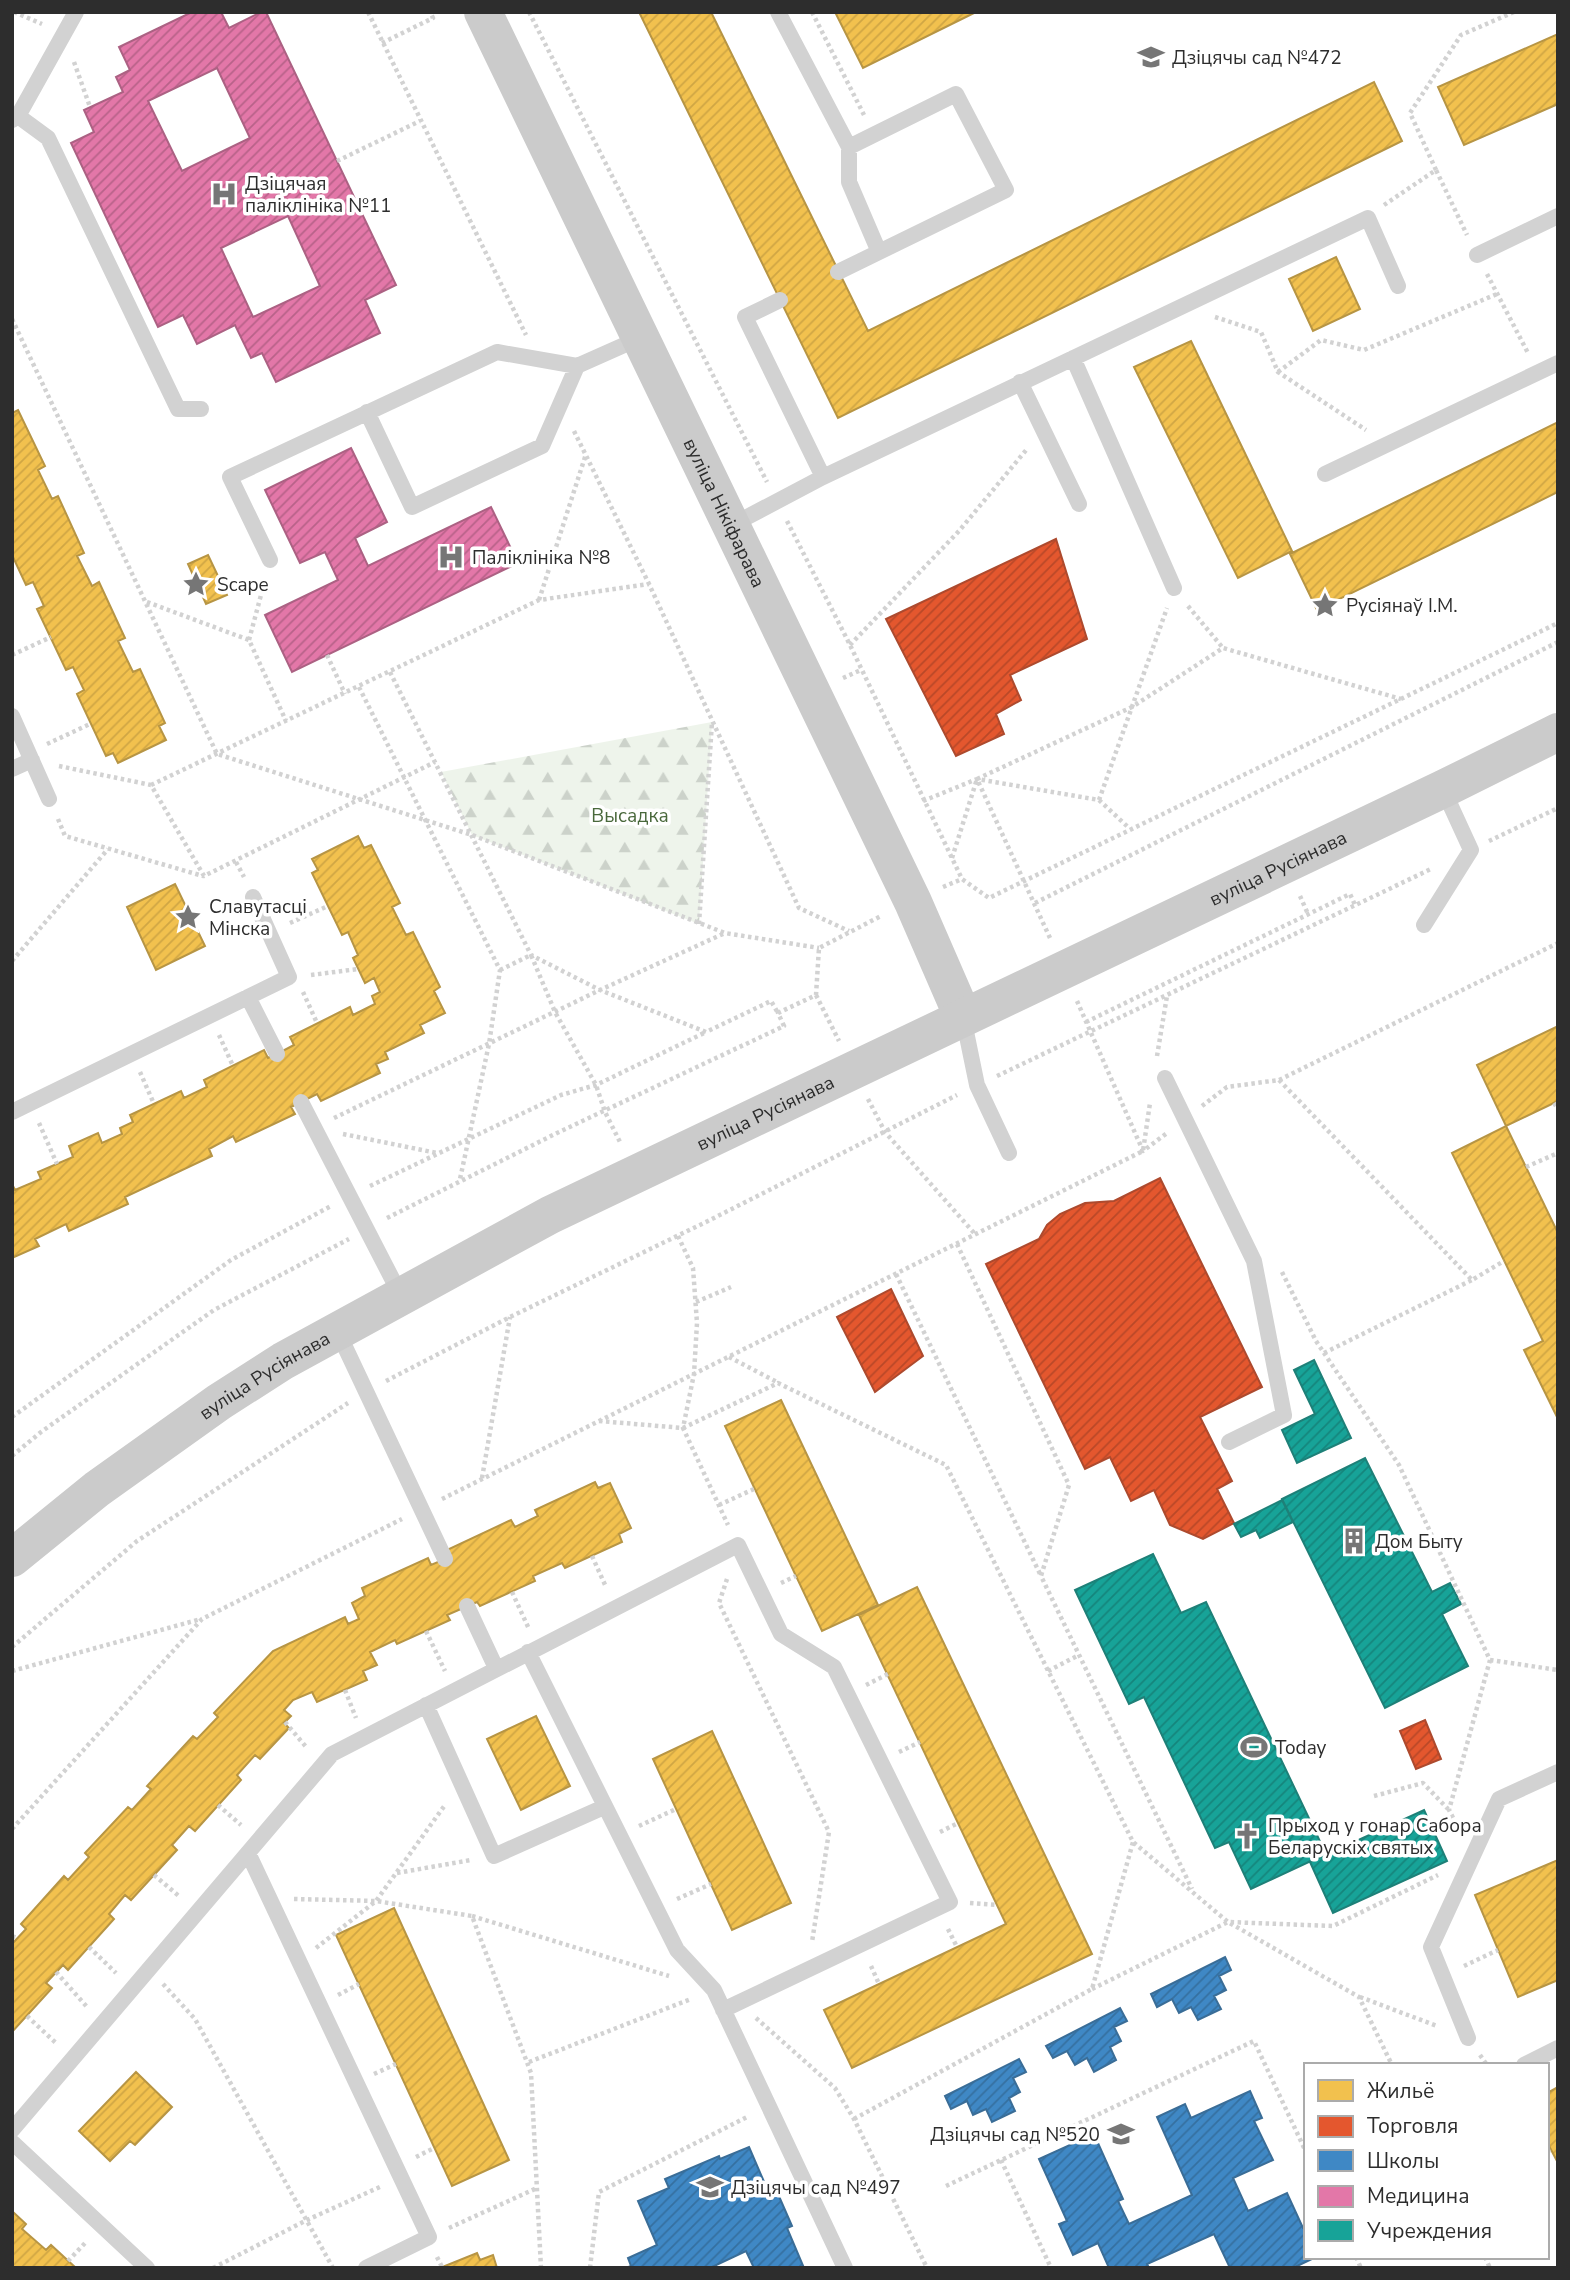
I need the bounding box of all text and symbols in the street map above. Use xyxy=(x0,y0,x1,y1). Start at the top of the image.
school or university icon: Дзіцячы сад №472 xyxy=(1136,42,1166,72)
place label: Дзіцячы сад №472 xyxy=(1172,45,1342,71)
place label: Дзіцячая паліклініка №11 xyxy=(245,171,392,219)
hospital icon: Дзіцячая паліклініка №11 xyxy=(209,179,239,209)
street label: вуліца Нікіфарава xyxy=(677,434,771,592)
hospital icon: Паліклініка №8 xyxy=(436,542,466,572)
place label: Паліклініка №8 xyxy=(472,545,610,571)
place icon: Scape xyxy=(181,569,211,599)
place label: Scape xyxy=(217,572,269,598)
place icon: Русіянаў І.М. xyxy=(1310,590,1340,620)
place label: Русіянаў І.М. xyxy=(1346,593,1458,619)
park label: Высадка xyxy=(591,803,669,829)
street label: вуліца Русіянава xyxy=(1205,825,1351,913)
place label: Славутасці Мінска xyxy=(209,894,307,942)
place icon: Славутасці Мінска xyxy=(173,902,203,932)
street label: вуліца Русіянава xyxy=(692,1069,839,1157)
street label: вуліца Русіянава xyxy=(194,1326,335,1426)
building icon: Дом Быту xyxy=(1339,1526,1369,1556)
place label: Дом Быту xyxy=(1375,1529,1463,1555)
sports icon: Today xyxy=(1239,1732,1269,1762)
place label: Today xyxy=(1275,1735,1327,1761)
place label: Прыход у гонар Сабора Беларускіх святых xyxy=(1268,1813,1482,1861)
church icon: Прыход у гонар Сабора Беларускіх святых xyxy=(1232,1821,1262,1851)
legend xyxy=(1304,2063,1549,2259)
text: Жильё xyxy=(1367,2077,1434,2105)
text: Торговля xyxy=(1367,2112,1458,2140)
school or university icon: Дзіцячы сад №520 xyxy=(1106,2119,1136,2149)
place label: Дзіцячы сад №520 xyxy=(930,2122,1100,2148)
text: Школы xyxy=(1367,2147,1439,2175)
school or university icon: Дзіцячы сад №497 xyxy=(695,2172,725,2202)
place label: Дзіцячы сад №497 xyxy=(731,2175,901,2201)
text: Медицина xyxy=(1367,2182,1470,2210)
text: Учреждения xyxy=(1366,2217,1492,2245)

